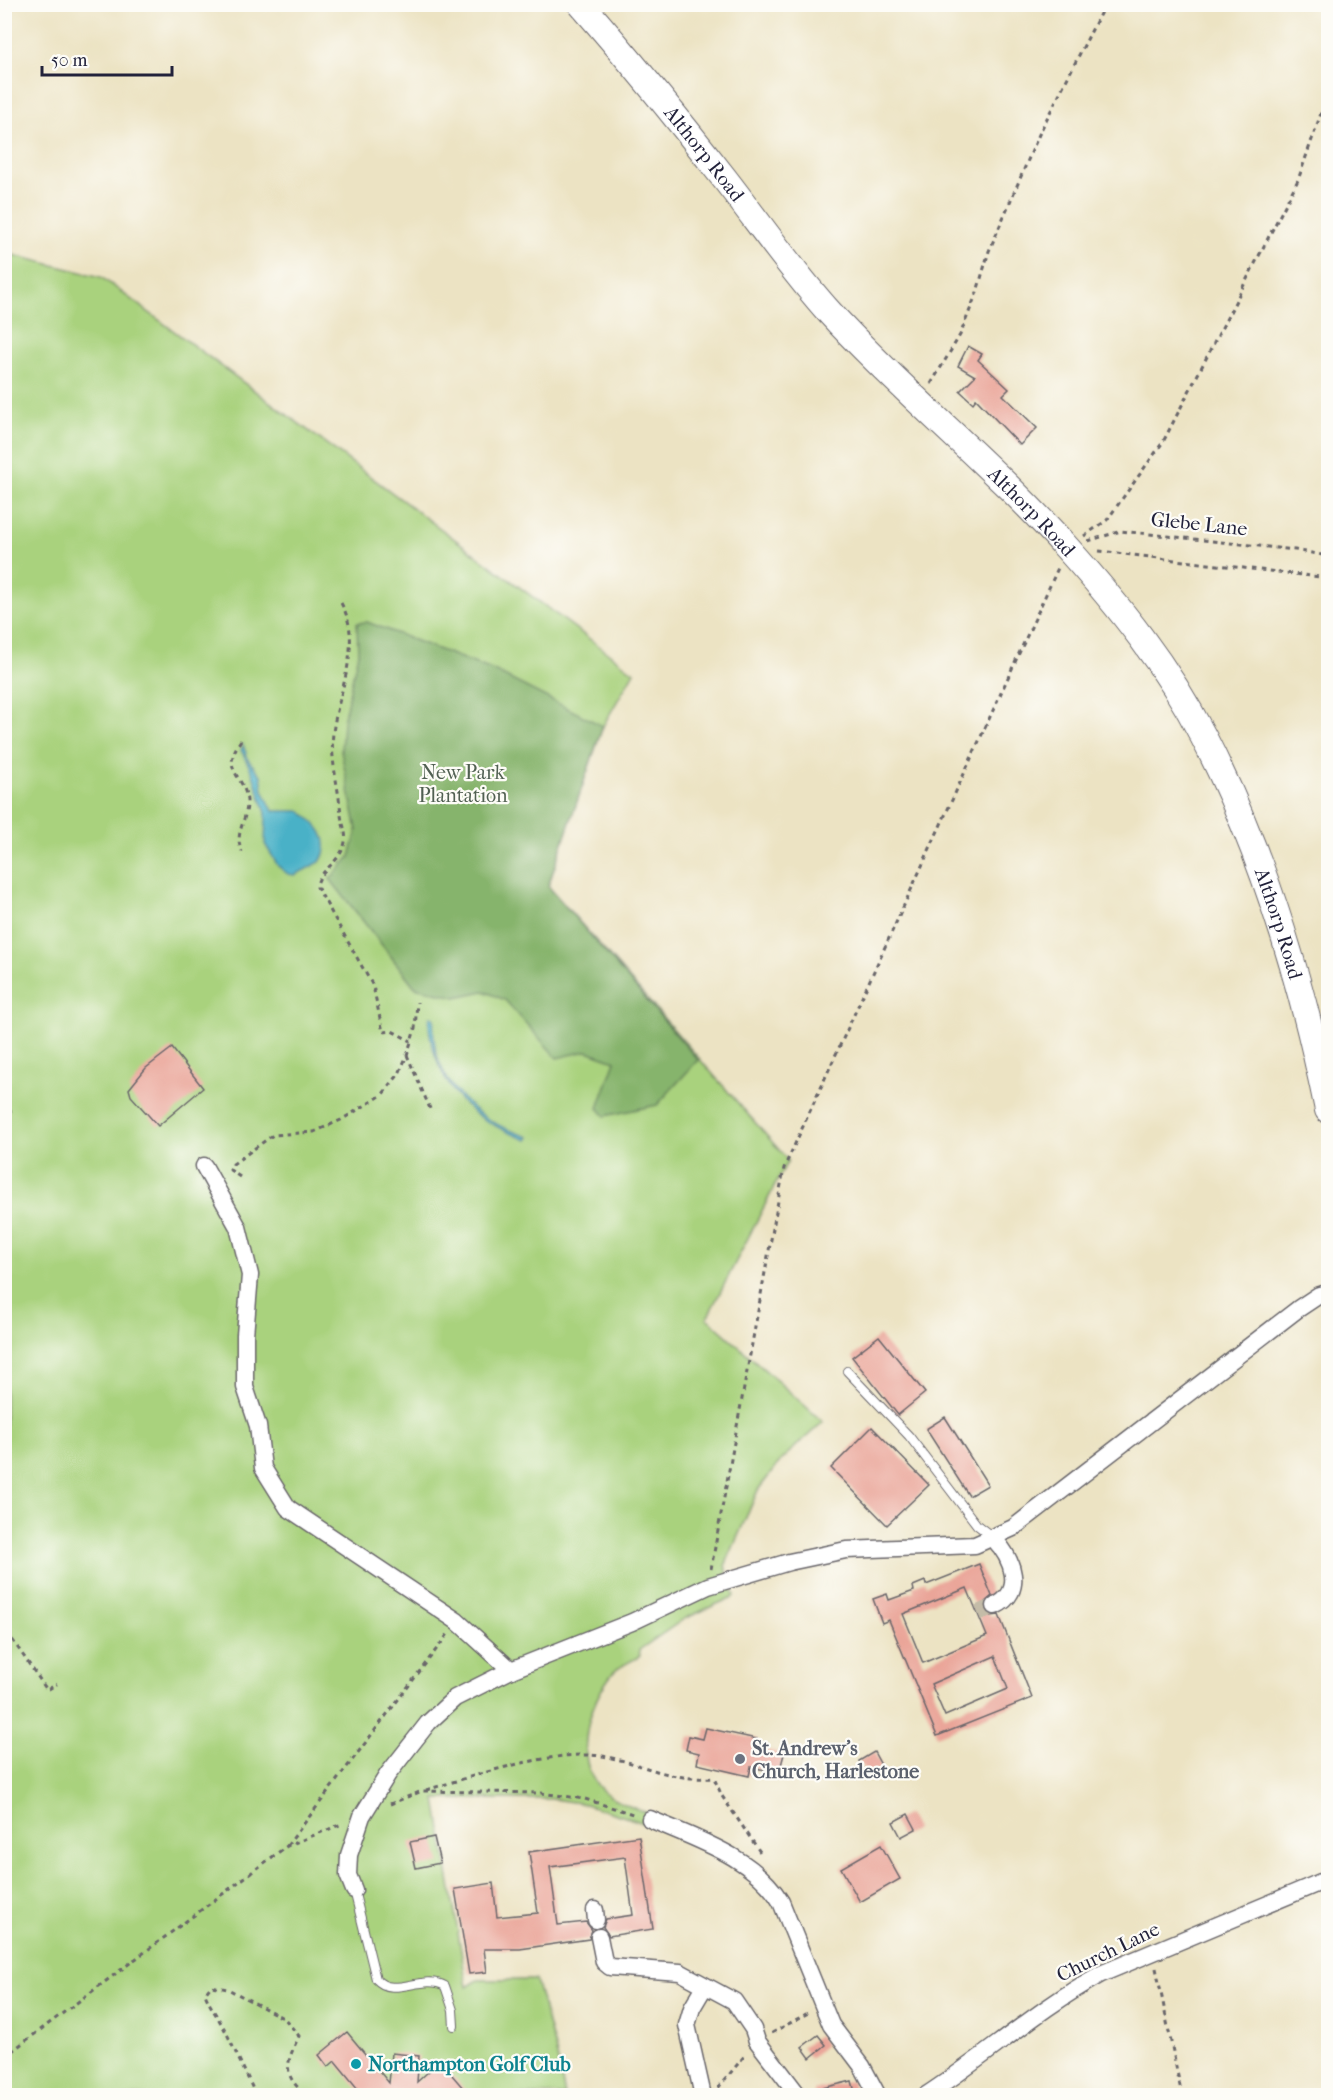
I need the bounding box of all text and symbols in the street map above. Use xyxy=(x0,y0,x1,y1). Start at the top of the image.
scale bar xyxy=(42,39,172,77)
text: 50 m xyxy=(51,50,88,71)
street label: Althorp Road xyxy=(659,100,750,207)
street label: Althorp Road xyxy=(983,461,1081,562)
street label: Glebe Lane xyxy=(1150,508,1248,541)
park label: New Park Plantation xyxy=(418,761,508,807)
street label: Althorp Road xyxy=(1250,864,1308,983)
place label: St. Andrew's Church, Harlestone xyxy=(752,1737,919,1783)
marker: St. Andrew's Church, Harlestone xyxy=(733,1752,747,1766)
street label: Church Lane xyxy=(1053,1917,1163,1987)
place label: Northampton Golf Club xyxy=(368,2053,571,2076)
marker: Northampton Golf Club xyxy=(349,2057,363,2071)

